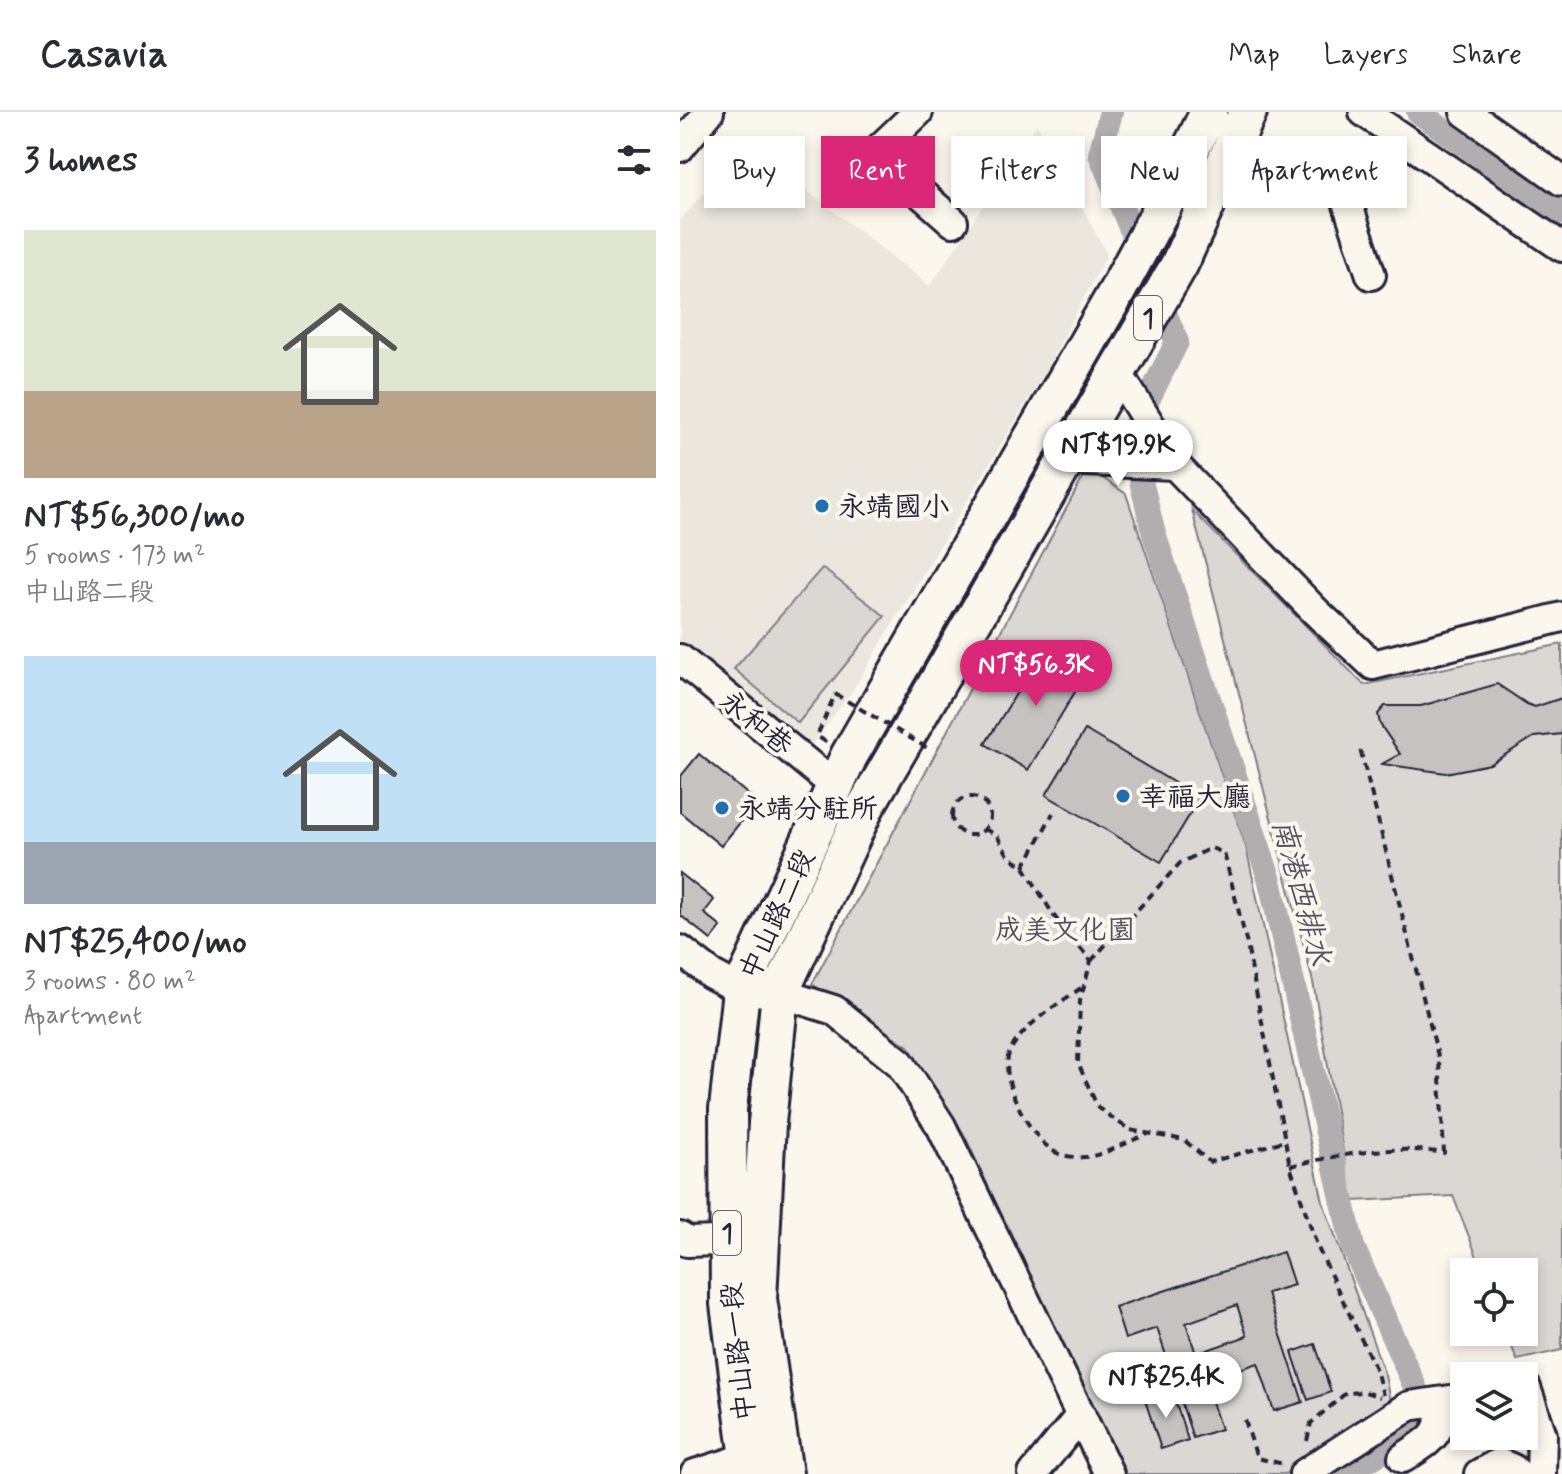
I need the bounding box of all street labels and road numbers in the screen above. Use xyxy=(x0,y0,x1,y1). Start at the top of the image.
road number: 1 xyxy=(1134,296,1162,340)
street label: 永和巷 xyxy=(711,683,800,765)
street label: 中山路二段 xyxy=(732,844,825,986)
road number: 1 xyxy=(713,1211,741,1255)
street label: 中山路一段 xyxy=(714,1280,765,1423)

